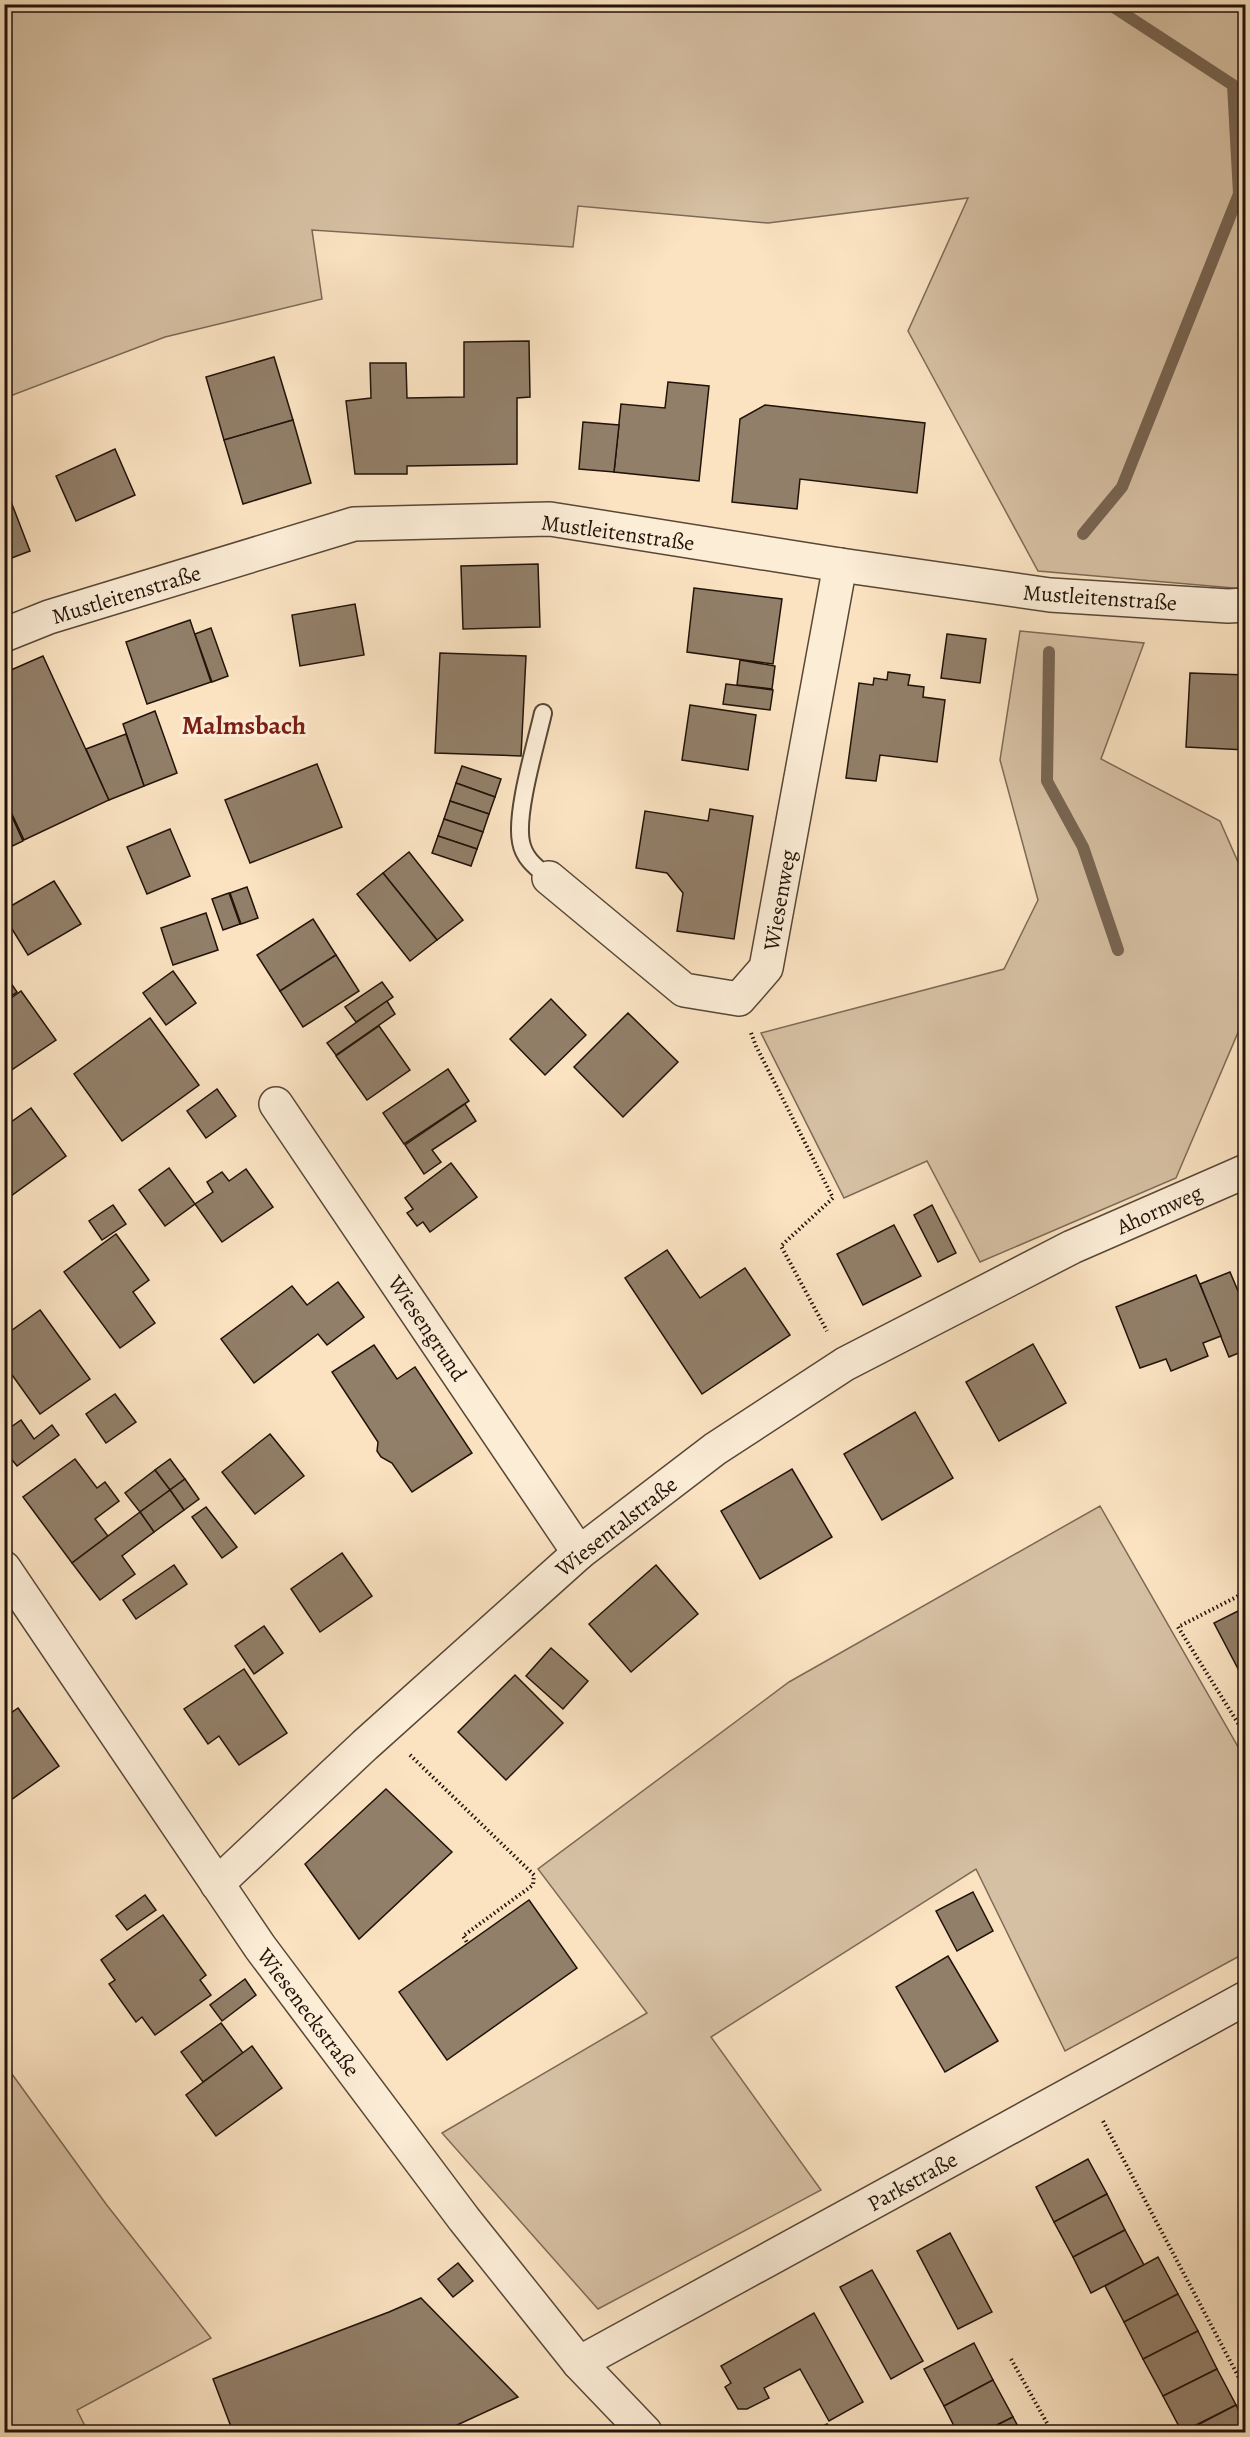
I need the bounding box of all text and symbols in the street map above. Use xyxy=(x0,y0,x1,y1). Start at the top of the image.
street label: Mustleitenstraße xyxy=(539,507,696,559)
street label: Mustleitenstraße xyxy=(48,558,204,632)
street label: Mustleitenstraße xyxy=(1022,578,1178,618)
district label: Malmsbach xyxy=(182,708,306,743)
street label: Wiesenweg xyxy=(756,847,804,954)
street label: Ahornweg xyxy=(1111,1178,1207,1243)
street label: Wiesengrund xyxy=(380,1269,474,1388)
street label: Wiesentalstraße xyxy=(549,1470,684,1584)
street label: Wieseneckstraße xyxy=(249,1941,367,2083)
street label: Parkstraße xyxy=(862,2145,963,2219)

